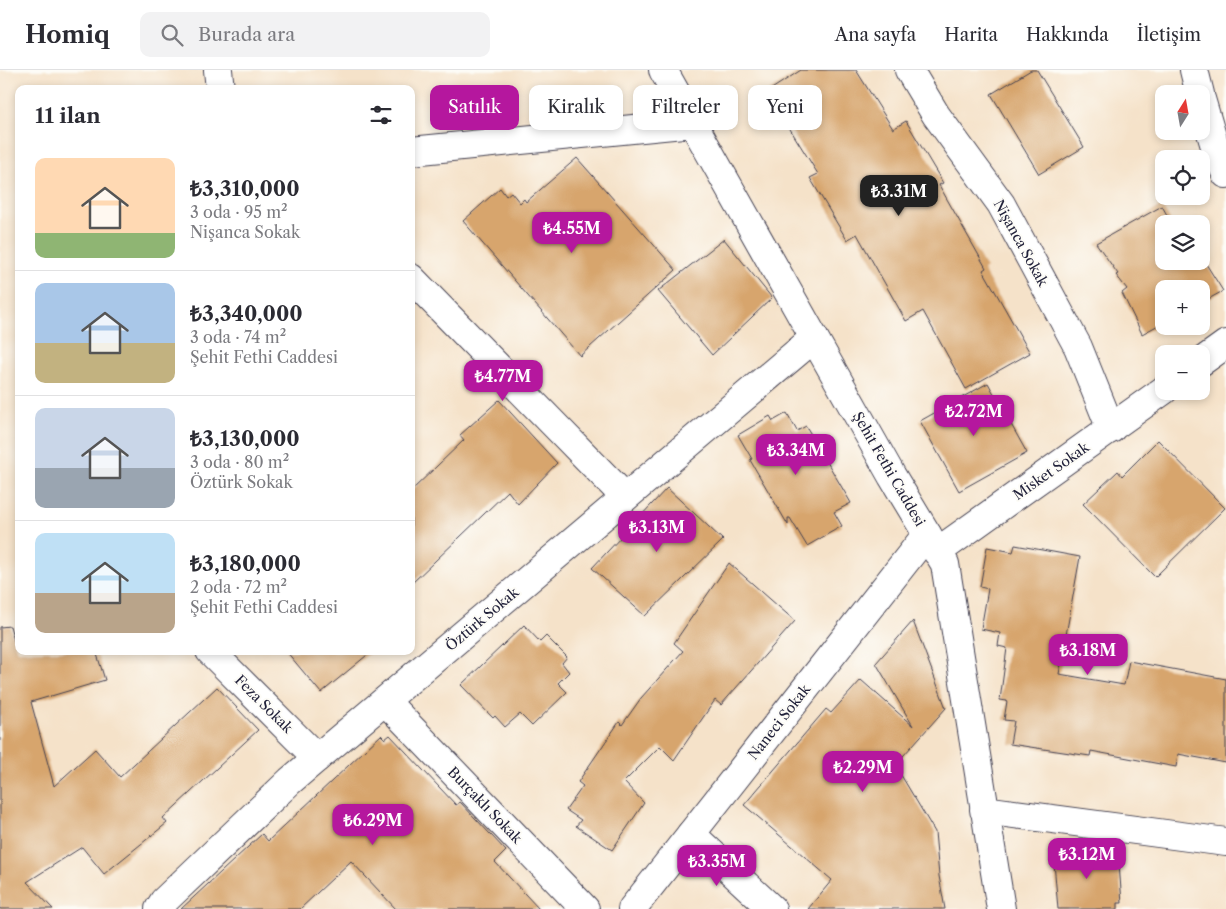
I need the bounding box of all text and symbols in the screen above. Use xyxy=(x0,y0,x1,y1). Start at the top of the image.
search box xyxy=(140,12,490,57)
text: Homiq xyxy=(25,20,110,49)
icon: search xyxy=(158,21,186,49)
text: Burada ara xyxy=(198,23,295,46)
text: Ana sayfa xyxy=(835,24,916,46)
text: Harita xyxy=(944,24,998,46)
text: Hakkında xyxy=(1026,24,1109,46)
text: İletişim xyxy=(1137,24,1201,46)
chip: Satılık xyxy=(430,85,519,130)
chip: Kiralık xyxy=(529,85,623,130)
chip: Filtreler xyxy=(633,85,738,130)
chip: Yeni xyxy=(748,85,822,130)
north arrow xyxy=(1155,85,1210,140)
map controls xyxy=(1155,85,1210,400)
icon: filters xyxy=(367,101,395,129)
text: 11 ilan xyxy=(35,103,101,128)
button: locate xyxy=(1155,150,1210,205)
pin: ₺3.31M xyxy=(858,174,940,217)
text: ₺3,310,000 xyxy=(190,176,300,201)
icon: home xyxy=(75,178,135,238)
text: ₺3.31M xyxy=(871,181,927,201)
street label: Nişanca Sokak xyxy=(990,196,1053,290)
text: 3 oda · 95 m² xyxy=(190,202,288,222)
pin: ₺4.55M xyxy=(531,212,613,254)
button: layers xyxy=(1155,215,1210,270)
text: ₺4.55M xyxy=(543,218,601,238)
text: Nişanca Sokak xyxy=(190,222,300,242)
button: + xyxy=(1155,280,1210,335)
text: ₺3,340,000 xyxy=(190,301,303,326)
icon: home xyxy=(75,303,135,363)
text: 3 oda · 74 m² xyxy=(190,327,286,347)
button: − xyxy=(1155,345,1210,400)
text: Şehit Fethi Caddesi xyxy=(190,347,338,367)
pin: ₺4.77M xyxy=(462,360,544,402)
text: ₺4.77M xyxy=(475,366,531,386)
pin: ₺2.72M xyxy=(933,394,1015,437)
text: ₺2.72M xyxy=(945,401,1003,421)
street label: Şehit Fethi Caddesi xyxy=(849,408,929,530)
text: ₺3,130,000 xyxy=(190,426,300,451)
icon: home xyxy=(75,428,135,488)
pin: ₺3.34M xyxy=(755,434,837,476)
street label: Misket Sokak xyxy=(1009,438,1093,504)
text: ₺3.34M xyxy=(767,440,825,460)
text: 3 oda · 80 m² xyxy=(190,452,289,472)
text: Öztürk Sokak xyxy=(190,472,293,492)
pin: ₺3.13M xyxy=(616,510,698,553)
text: ₺3.13M xyxy=(629,517,685,537)
text: ₺3,180,000 xyxy=(190,551,301,576)
icon: home xyxy=(75,553,135,613)
text: 2 oda · 72 m² xyxy=(190,577,287,597)
street label: Öztürk Sokak xyxy=(442,583,523,655)
text: Şehit Fethi Caddesi xyxy=(190,597,338,617)
pin: ₺3.18M xyxy=(1047,634,1129,676)
text: ₺3.18M xyxy=(1060,640,1116,660)
street label: Feza Sokak xyxy=(231,671,297,737)
street label: Naneci Sokak xyxy=(744,680,815,763)
pin: ₺2.29M xyxy=(822,750,904,793)
text: ₺2.29M xyxy=(833,757,893,777)
street label: Burçaklı Sokak xyxy=(444,763,527,848)
pin: ₺6.29M xyxy=(332,804,414,846)
text: ₺6.29M xyxy=(343,810,403,830)
pin: ₺3.12M xyxy=(1046,838,1128,880)
pin: ₺3.35M xyxy=(676,844,758,887)
text: ₺3.12M xyxy=(1059,844,1115,864)
text: ₺3.35M xyxy=(688,851,746,871)

